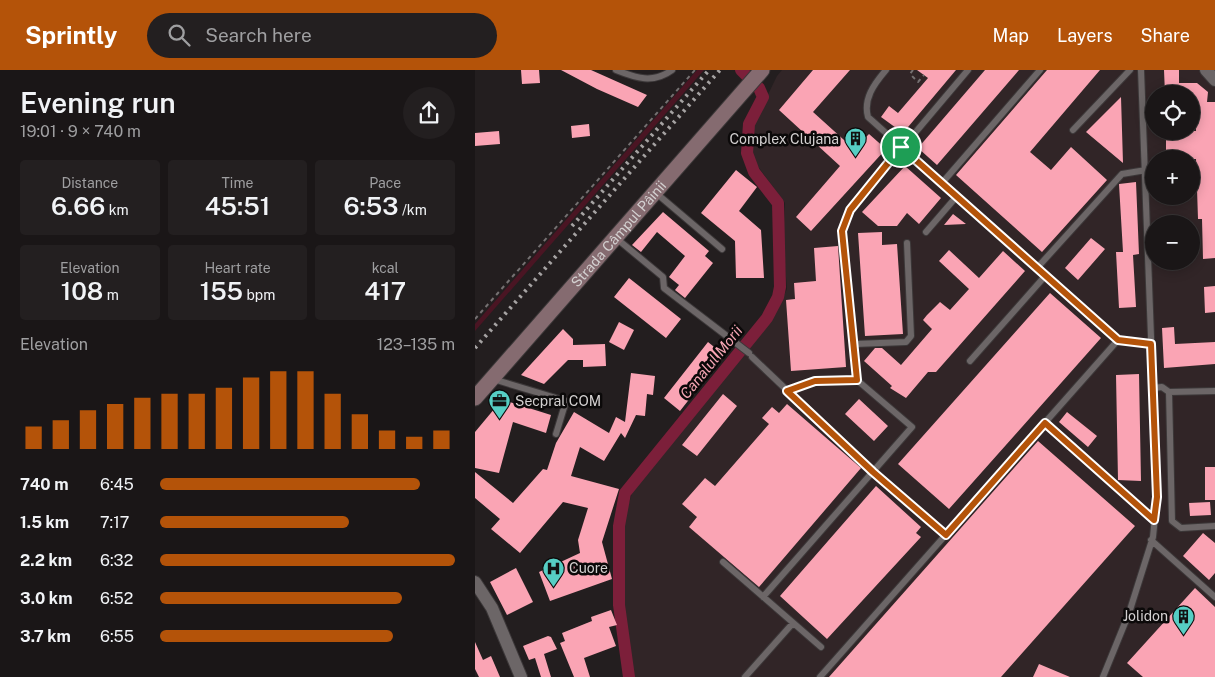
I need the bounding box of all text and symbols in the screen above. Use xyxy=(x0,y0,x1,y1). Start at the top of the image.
search box xyxy=(147,13,497,58)
text: Sprintly xyxy=(25,21,117,49)
icon: search xyxy=(165,21,193,49)
text: Search here xyxy=(205,24,312,46)
text: Map xyxy=(993,25,1029,46)
text: Layers xyxy=(1057,25,1113,46)
text: Share xyxy=(1141,25,1190,46)
map controls xyxy=(1145,85,1200,270)
button: locate xyxy=(1145,85,1200,140)
text: Evening run xyxy=(20,86,176,119)
button: share xyxy=(403,87,455,139)
text: 19:01 · 9 × 740 m xyxy=(20,122,141,141)
pin xyxy=(880,126,922,168)
building icon: Complex Clujana xyxy=(843,127,867,158)
place label: Complex Clujana xyxy=(729,131,839,147)
icon: arrive xyxy=(887,133,915,161)
button: + xyxy=(1145,150,1200,205)
text: Distance xyxy=(61,175,118,191)
text: Time xyxy=(222,175,253,191)
text: Pace xyxy=(369,175,401,191)
street label: Strada Câmpul Pâinii xyxy=(568,178,669,290)
text: 6.66 xyxy=(51,191,105,221)
text: 45:51 xyxy=(205,191,270,221)
text: 6:53 xyxy=(344,191,399,221)
text: km xyxy=(105,202,129,218)
text: /km xyxy=(399,202,427,218)
button: − xyxy=(1145,215,1200,270)
text: Elevation xyxy=(60,260,120,276)
text: Heart rate xyxy=(204,260,271,276)
text: kcal xyxy=(372,260,399,276)
text: 108 xyxy=(61,276,103,306)
text: 155 xyxy=(200,276,243,306)
text: 417 xyxy=(364,276,406,306)
text: m xyxy=(103,287,119,303)
text: bpm xyxy=(243,287,275,303)
water label: Canalul Morii xyxy=(676,322,746,402)
text: Elevation xyxy=(20,335,88,354)
text: 123–135 m xyxy=(377,335,455,354)
office icon: Secpral COM xyxy=(487,389,511,420)
place label: Secpral COM xyxy=(515,393,601,409)
text: 740 m xyxy=(20,475,69,494)
text: 6:45 xyxy=(100,475,134,494)
text: 1.5 km xyxy=(20,513,69,532)
text: 7:17 xyxy=(100,513,129,532)
text: 2.2 km xyxy=(20,551,72,570)
text: 6:32 xyxy=(100,551,133,570)
hospital icon: Cuore xyxy=(541,556,565,587)
place label: Cuore xyxy=(569,560,608,576)
text: 3.0 km xyxy=(20,589,72,608)
text: 6:52 xyxy=(100,589,133,608)
building icon: Jolidon xyxy=(1172,604,1196,635)
place label: Jolidon xyxy=(1123,608,1168,624)
text: 3.7 km xyxy=(20,627,71,646)
text: 6:55 xyxy=(100,627,134,646)

